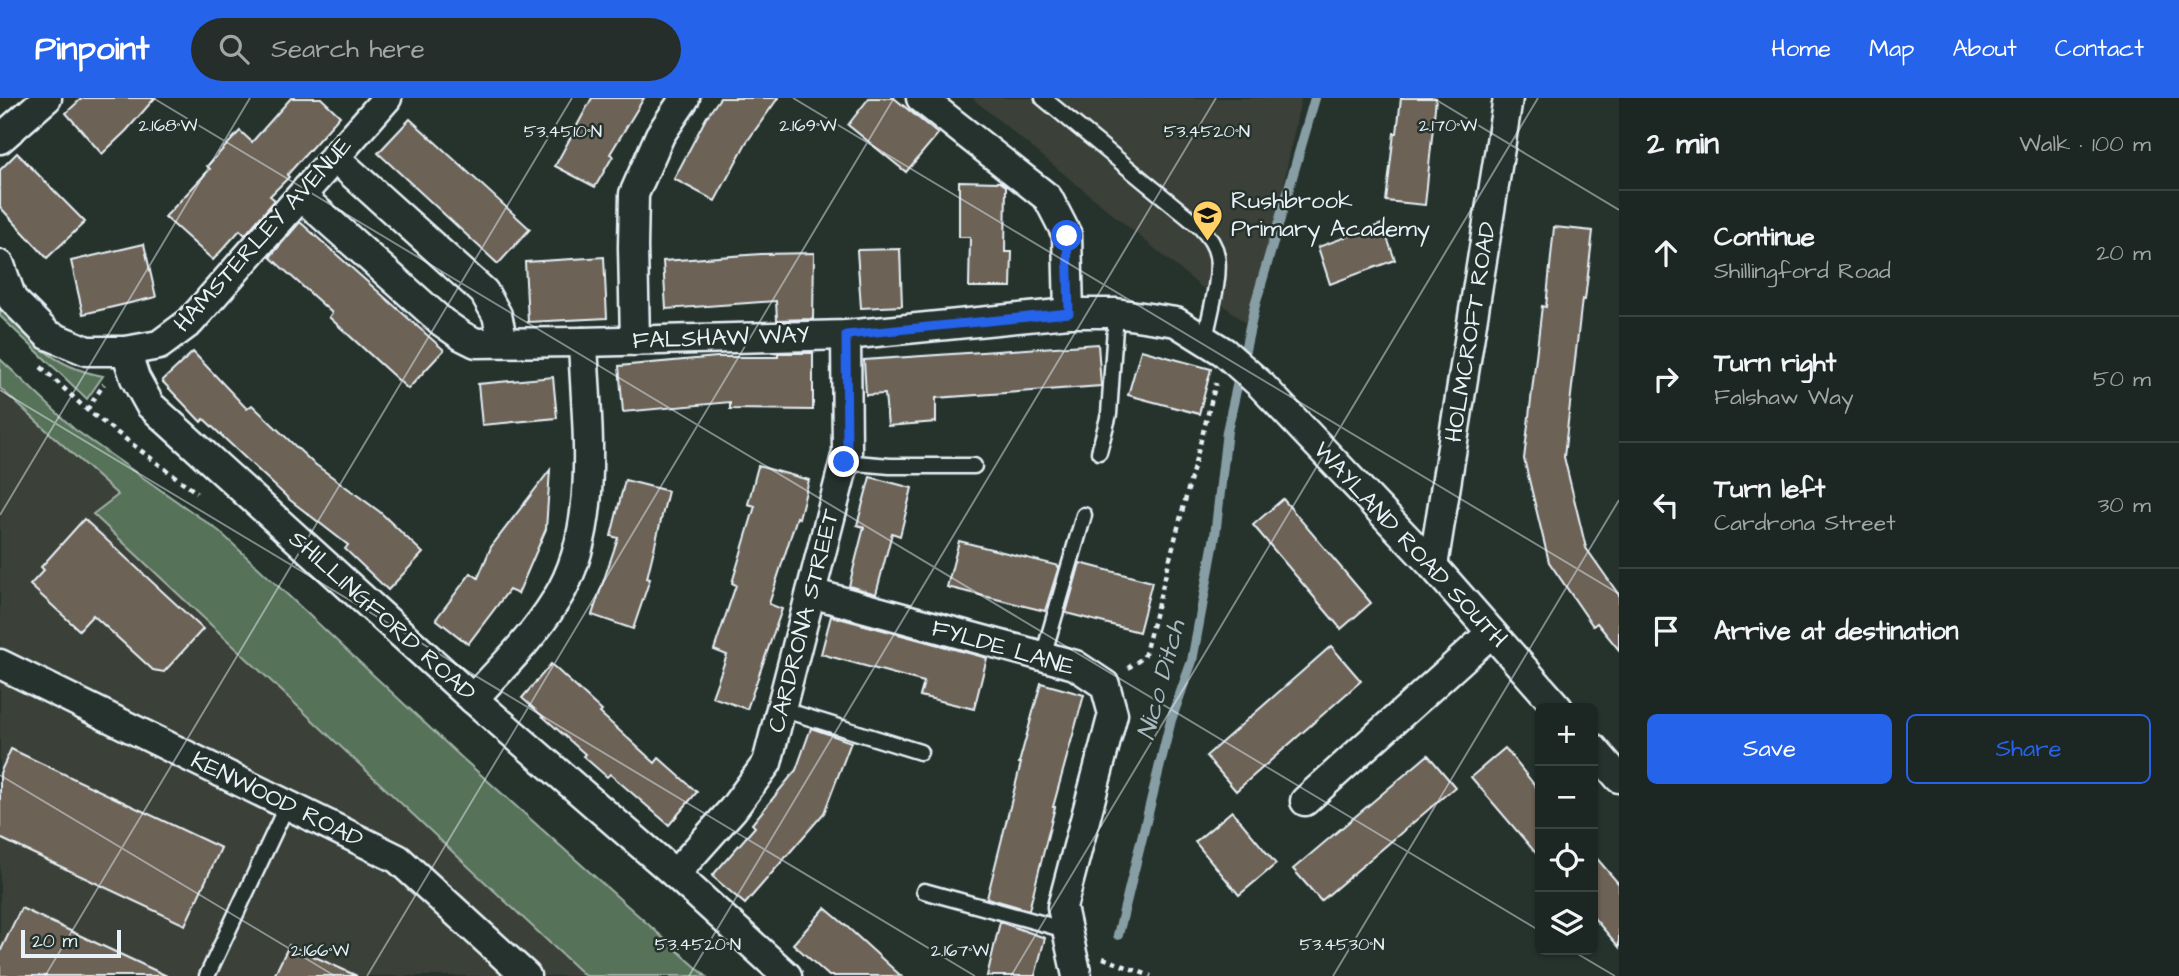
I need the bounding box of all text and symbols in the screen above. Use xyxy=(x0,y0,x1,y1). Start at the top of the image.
search box xyxy=(191,18,681,81)
text: Pinpoint xyxy=(35,26,149,72)
icon: search xyxy=(215,30,253,68)
text: Search here xyxy=(271,31,425,67)
text: Home xyxy=(1771,32,1831,66)
text: Map xyxy=(1869,32,1914,66)
text: About xyxy=(1952,32,2017,66)
text: Contact xyxy=(2055,32,2144,66)
text: 2.168°W xyxy=(139,113,198,138)
text: 2.169°W xyxy=(779,113,837,138)
text: 2.170°W xyxy=(1419,113,1477,138)
text: 53.4510°N xyxy=(524,119,602,144)
text: 53.4520°N xyxy=(1164,119,1250,144)
text: 2 min xyxy=(1647,123,1719,165)
text: Walk · 100 m xyxy=(2019,128,2151,160)
street label: HAMSTERLEY AVENUE xyxy=(166,130,360,340)
place label: Rushbrook Primary Academy xyxy=(1231,184,1430,247)
school or university icon: Rushbrook Primary Academy xyxy=(1191,198,1225,242)
street label: HOLMCROFT ROAD xyxy=(1437,219,1505,445)
text: Continue xyxy=(1714,219,1815,255)
route start xyxy=(1051,220,1082,251)
icon: ahead xyxy=(1647,234,1685,272)
text: 20 m xyxy=(2096,237,2151,269)
text: Shillingford Road xyxy=(1714,255,1891,287)
street label: FALSHAW WAY xyxy=(632,318,810,358)
text: Turn right xyxy=(1714,345,1836,381)
icon: right xyxy=(1647,360,1685,398)
text: 50 m xyxy=(2093,363,2151,395)
text: Falshaw Way xyxy=(1714,381,1854,413)
street label: WAYLAND ROAD SOUTH xyxy=(1305,434,1515,656)
route end xyxy=(828,446,859,477)
text: Turn left xyxy=(1714,471,1825,507)
icon: left xyxy=(1647,486,1685,524)
text: 30 m xyxy=(2098,489,2151,521)
street label: CARDRONA STREET xyxy=(760,506,848,736)
text: Cardrona Street xyxy=(1714,507,1895,539)
street label: SHILLINGFORD ROAD xyxy=(281,523,483,709)
street label: FYLDE LANE xyxy=(928,611,1078,685)
icon: arrive xyxy=(1647,612,1685,650)
text: Arrive at destination xyxy=(1714,613,1959,649)
water label: Nico Ditch xyxy=(1128,615,1195,744)
map controls xyxy=(1535,703,1598,955)
button: + xyxy=(1535,703,1598,766)
button: Save xyxy=(1647,714,1892,784)
button: Share xyxy=(1906,714,2151,784)
street label: KENWOOD ROAD xyxy=(185,744,369,856)
button: − xyxy=(1535,766,1598,829)
button: locate xyxy=(1535,829,1598,892)
button: layers xyxy=(1535,892,1598,955)
scale bar xyxy=(21,927,121,959)
text: 20 m xyxy=(32,928,77,955)
text: 53.4520°N xyxy=(655,932,741,957)
text: 53.4530°N xyxy=(1299,932,1385,957)
text: 2.166°W xyxy=(291,938,349,963)
text: 2.167°W xyxy=(931,938,989,963)

